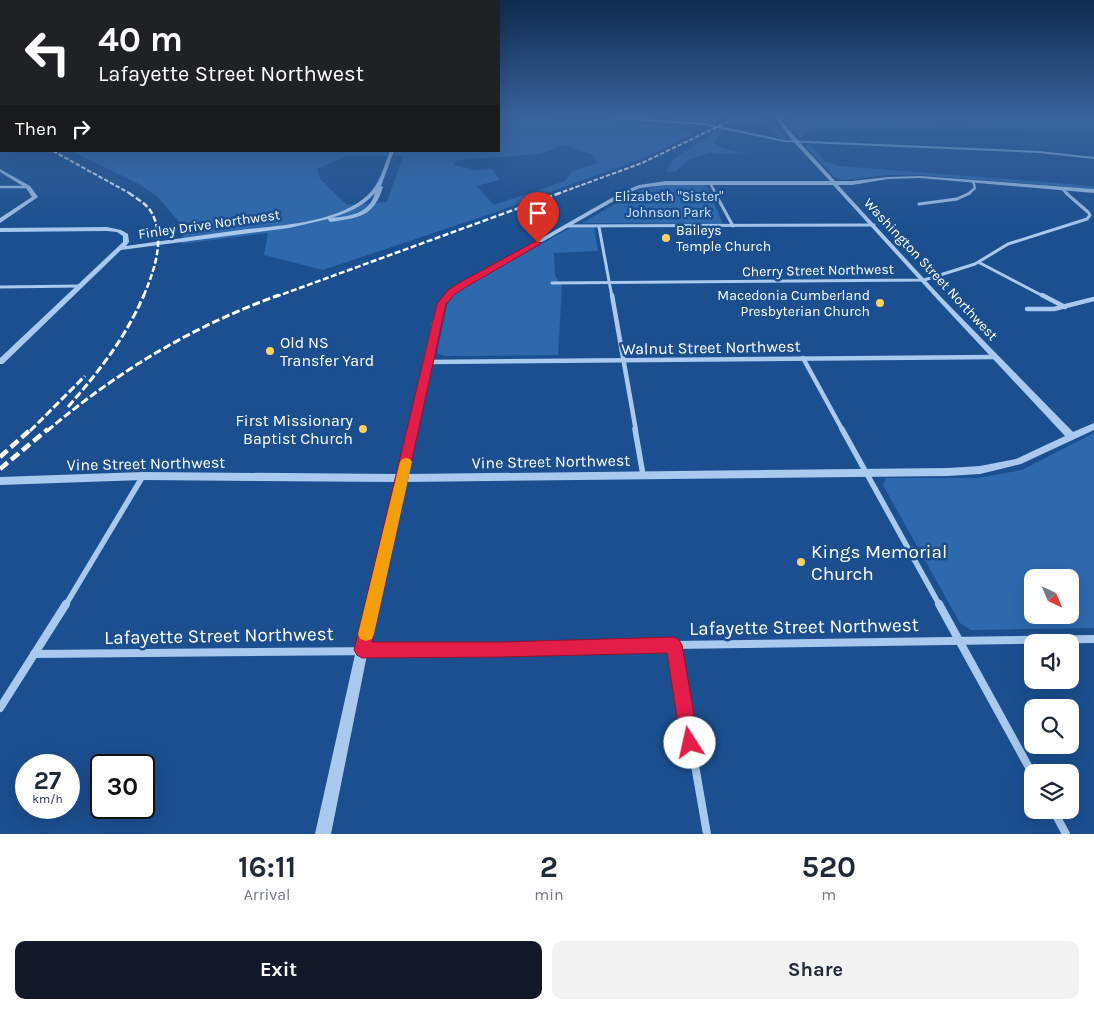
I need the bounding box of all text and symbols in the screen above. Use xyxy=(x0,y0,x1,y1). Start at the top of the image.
text: 40 m xyxy=(98,19,183,60)
icon: left xyxy=(15,20,80,85)
text: Lafayette Street Northwest xyxy=(98,61,364,87)
icon: right xyxy=(67,115,95,143)
text: Then xyxy=(15,118,57,140)
park label: Elizabeth "Sister" Johnson Park xyxy=(615,188,723,221)
pin xyxy=(517,192,559,243)
street label: Washington Street Northwest xyxy=(860,195,1001,344)
icon: arrive xyxy=(524,199,552,227)
street label: Finley Drive Northwest xyxy=(137,206,281,243)
place label: Baileys Temple Church xyxy=(676,222,771,255)
marker: Baileys Temple Church xyxy=(660,232,672,244)
street label: Cherry Street Northwest xyxy=(742,261,894,280)
place label: Macedonia Cumberland Presbyterian Church xyxy=(717,287,870,320)
marker: Macedonia Cumberland Presbyterian Church xyxy=(874,297,886,309)
place label: Old NS Transfer Yard xyxy=(280,333,374,370)
street label: Walnut Street Northwest xyxy=(621,336,801,359)
marker: Old NS Transfer Yard xyxy=(264,345,276,357)
place label: First Missionary Baptist Church xyxy=(235,411,354,448)
marker: First Missionary Baptist Church xyxy=(357,423,369,435)
street label: Vine Street Northwest xyxy=(472,451,630,472)
street label: Vine Street Northwest xyxy=(67,453,225,474)
place label: Kings Memorial Church xyxy=(811,541,947,585)
marker: Kings Memorial Church xyxy=(795,556,807,568)
north arrow xyxy=(1024,569,1079,624)
map controls xyxy=(1024,569,1079,819)
street label: Lafayette Street Northwest xyxy=(689,614,919,640)
street label: Lafayette Street Northwest xyxy=(104,623,334,649)
button: sound xyxy=(1024,634,1079,689)
button: search xyxy=(1024,699,1079,754)
position arrow xyxy=(663,716,715,768)
speed limit sign: 30 xyxy=(90,754,155,819)
button: layers xyxy=(1024,764,1079,819)
text: 27 xyxy=(34,766,61,795)
text: km/h xyxy=(32,792,63,806)
text: 16:11 xyxy=(238,849,296,885)
text: 2 xyxy=(540,849,558,885)
text: 520 xyxy=(801,849,856,885)
text: Arrival xyxy=(244,885,291,904)
text: min xyxy=(534,885,564,904)
text: m xyxy=(821,885,836,904)
button: Exit xyxy=(15,941,542,999)
button: Share xyxy=(552,941,1079,999)

